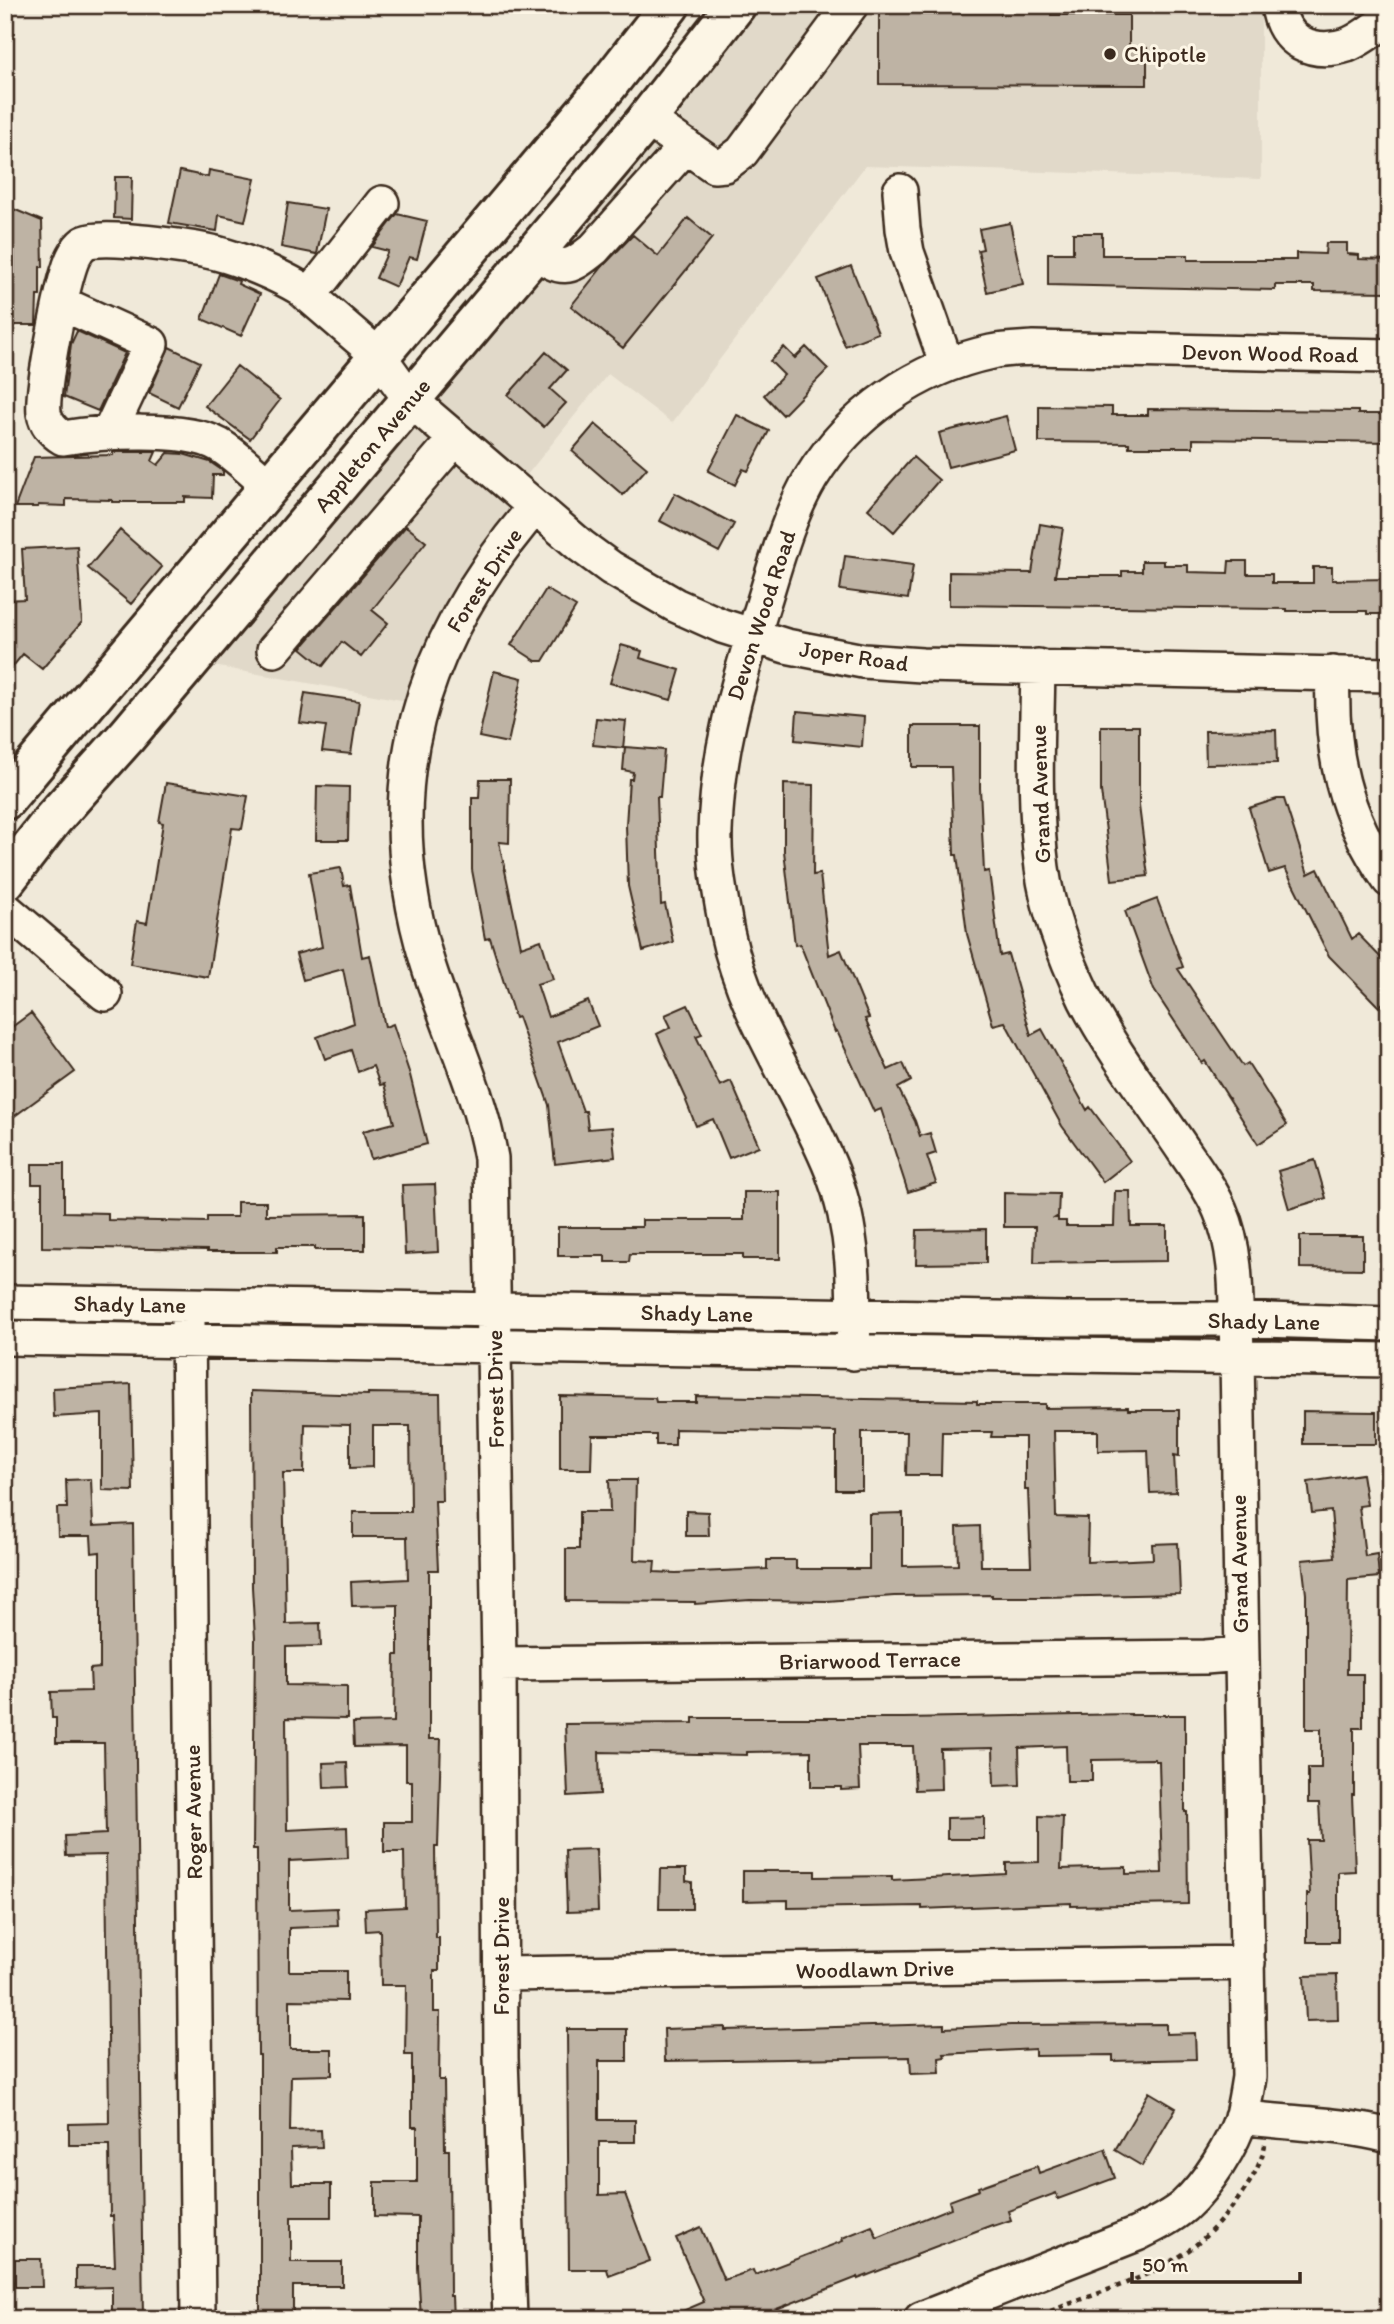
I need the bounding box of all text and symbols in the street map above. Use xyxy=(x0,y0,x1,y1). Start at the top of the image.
place label: Chipotle xyxy=(1124,40,1206,68)
marker: Chipotle xyxy=(1102,46,1118,62)
street label: Devon Wood Road xyxy=(1181,337,1359,369)
street label: Appleton Avenue xyxy=(308,372,436,518)
street label: Forest Drive xyxy=(440,523,528,637)
street label: Devon Wood Road xyxy=(720,526,802,704)
street label: Joper Road xyxy=(798,634,911,678)
street label: Grand Avenue xyxy=(1024,724,1056,864)
street label: Shady Lane xyxy=(73,1289,187,1319)
street label: Shady Lane xyxy=(640,1298,754,1328)
street label: Shady Lane xyxy=(1207,1306,1321,1336)
street label: Forest Drive xyxy=(480,1329,510,1449)
street label: Grand Avenue xyxy=(1224,1494,1254,1634)
street label: Briarwood Terrace xyxy=(779,1644,961,1676)
street label: Roger Avenue xyxy=(178,1744,208,1880)
street label: Forest Drive xyxy=(487,1897,515,2015)
street label: Woodlawn Drive xyxy=(795,1954,955,1984)
scale bar xyxy=(1132,2240,1300,2284)
text: 50 m xyxy=(1142,2252,1189,2277)

